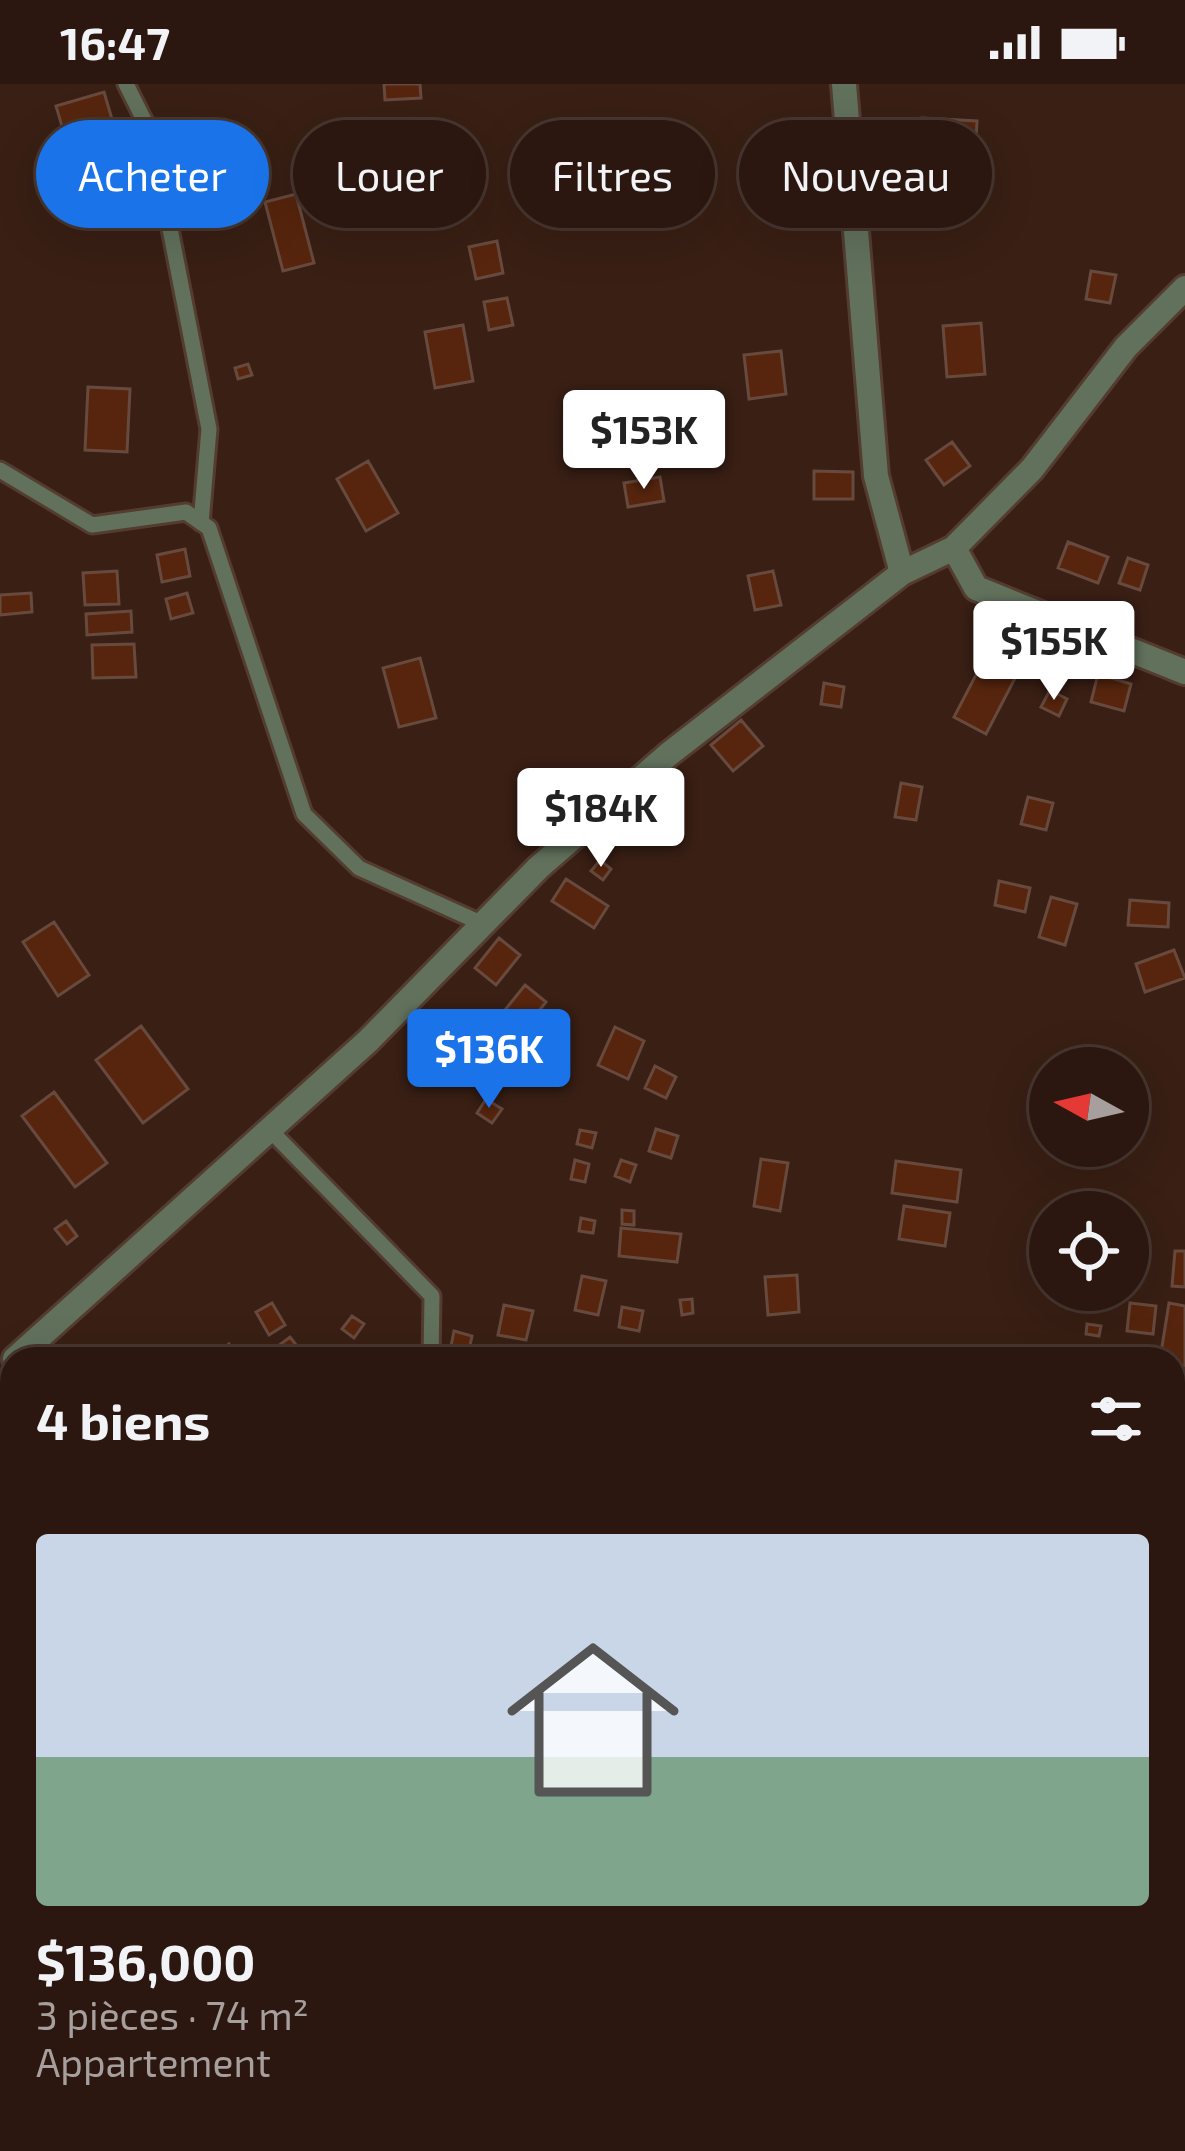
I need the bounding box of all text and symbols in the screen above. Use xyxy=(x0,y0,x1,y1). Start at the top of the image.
text: 16:47 xyxy=(60,15,170,69)
chip: Acheter xyxy=(36,120,269,228)
chip: Louer xyxy=(293,120,486,228)
chip: Filtres xyxy=(510,120,715,228)
chip: Nouveau xyxy=(739,120,992,228)
pin: $153K xyxy=(560,390,728,492)
text: $153K xyxy=(590,405,698,452)
pin: $155K xyxy=(970,601,1138,703)
text: $155K xyxy=(1000,616,1108,663)
pin: $184K xyxy=(517,768,685,870)
text: $184K xyxy=(544,783,658,830)
pin: $136K xyxy=(405,1009,573,1111)
text: $136K xyxy=(434,1024,544,1071)
north arrow xyxy=(1029,1047,1149,1167)
map controls xyxy=(1029,1047,1149,1311)
button: locate xyxy=(1029,1191,1149,1311)
icon: filters xyxy=(1083,1386,1149,1452)
text: 4 biens xyxy=(36,1389,210,1450)
icon: home xyxy=(485,1612,701,1828)
text: $136,000 xyxy=(36,1930,256,1991)
text: 3 pièces · 74 m² xyxy=(36,1991,309,2038)
text: Appartement xyxy=(36,2038,271,2085)

